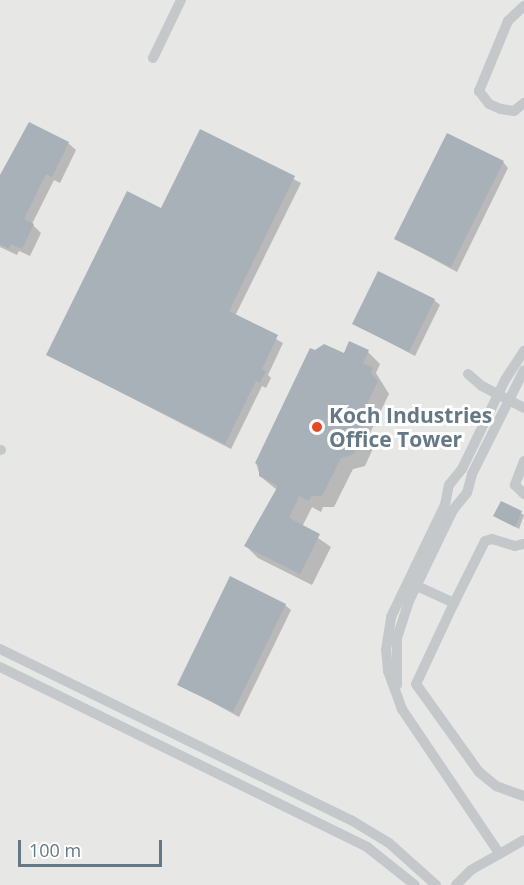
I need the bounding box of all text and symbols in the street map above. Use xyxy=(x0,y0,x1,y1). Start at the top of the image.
place label: Koch Industries Office Tower xyxy=(329,402,492,452)
marker: Koch Industries Office Tower xyxy=(310,420,324,434)
scale bar xyxy=(21,828,165,866)
text: 100 m xyxy=(29,838,81,862)

